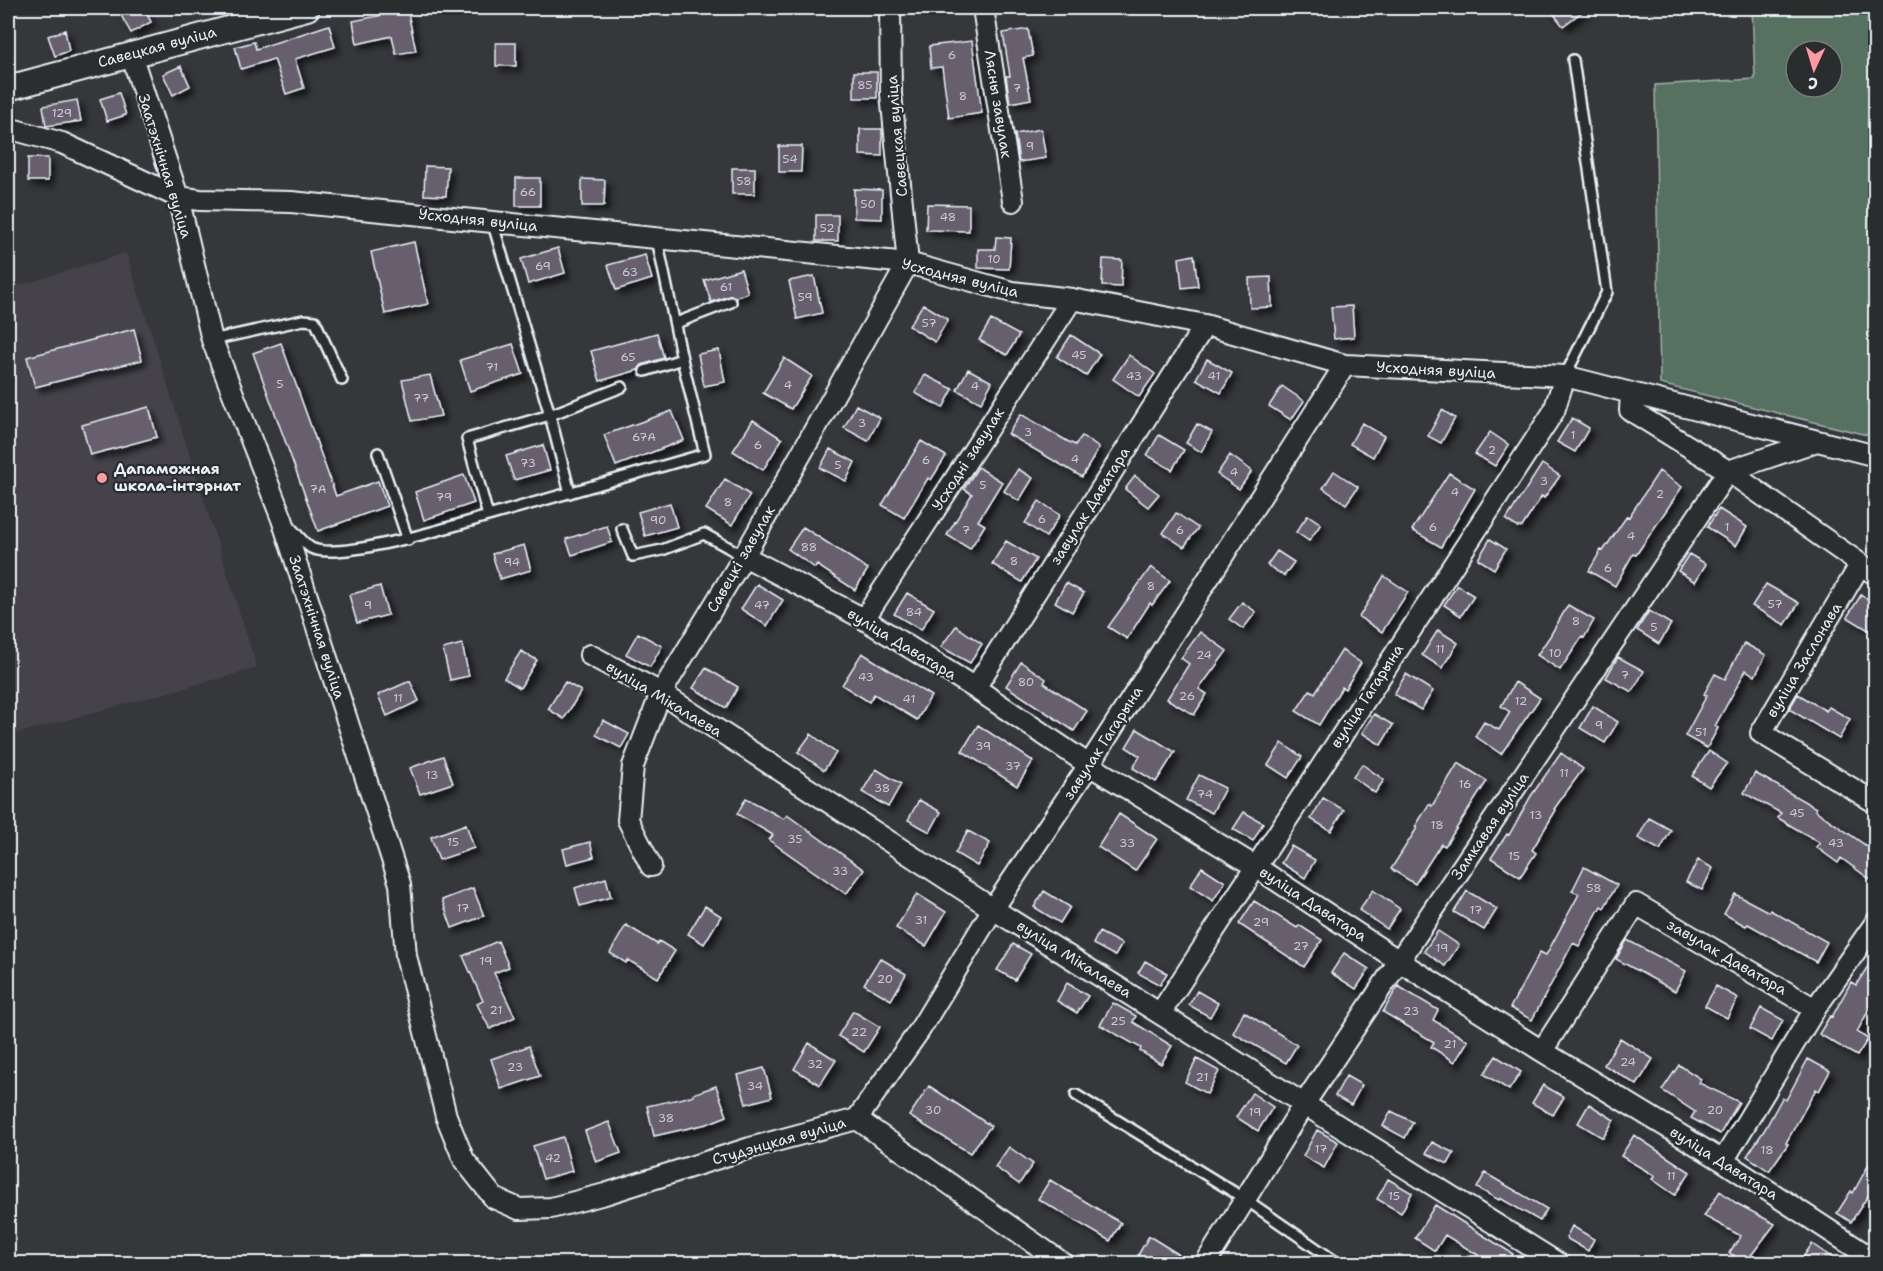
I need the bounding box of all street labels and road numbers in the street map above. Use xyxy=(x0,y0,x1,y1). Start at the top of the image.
street label: Савецкая вуліца xyxy=(96,21,219,72)
street label: Лясны завулак xyxy=(980,48,1016,160)
street label: Савецкая вуліца xyxy=(882,74,912,198)
street label: Заатэхнічная вуліца xyxy=(134,91,197,241)
street label: Усходняя вуліца xyxy=(417,204,539,236)
street label: Усходняя вуліца xyxy=(899,254,1021,302)
street label: Усходняя вуліца xyxy=(1376,357,1497,383)
street label: Усходні завулак xyxy=(927,404,1009,514)
street label: завулак Даватара xyxy=(1046,443,1135,569)
street label: Савецкі завулак xyxy=(702,502,780,616)
street label: Заатэхнічная вуліца xyxy=(284,553,350,702)
street label: вуліца Заслонава xyxy=(1762,598,1847,721)
street label: вуліца Даватара xyxy=(844,604,961,685)
street label: вуліца Гагарына xyxy=(1326,640,1408,752)
street label: вуліца Мікалаева xyxy=(602,656,726,742)
street label: завулак Гагарына xyxy=(1059,682,1148,804)
street label: Замкавая вуліца xyxy=(1447,768,1534,884)
street label: вуліца Даватара xyxy=(1256,862,1371,947)
street label: завулак Даватара xyxy=(1663,914,1791,1000)
street label: вуліца Мікалаева xyxy=(1013,916,1136,1003)
street label: Студэнцкая вуліца xyxy=(710,1112,849,1170)
street label: вуліца Даватара xyxy=(1666,1122,1782,1205)

